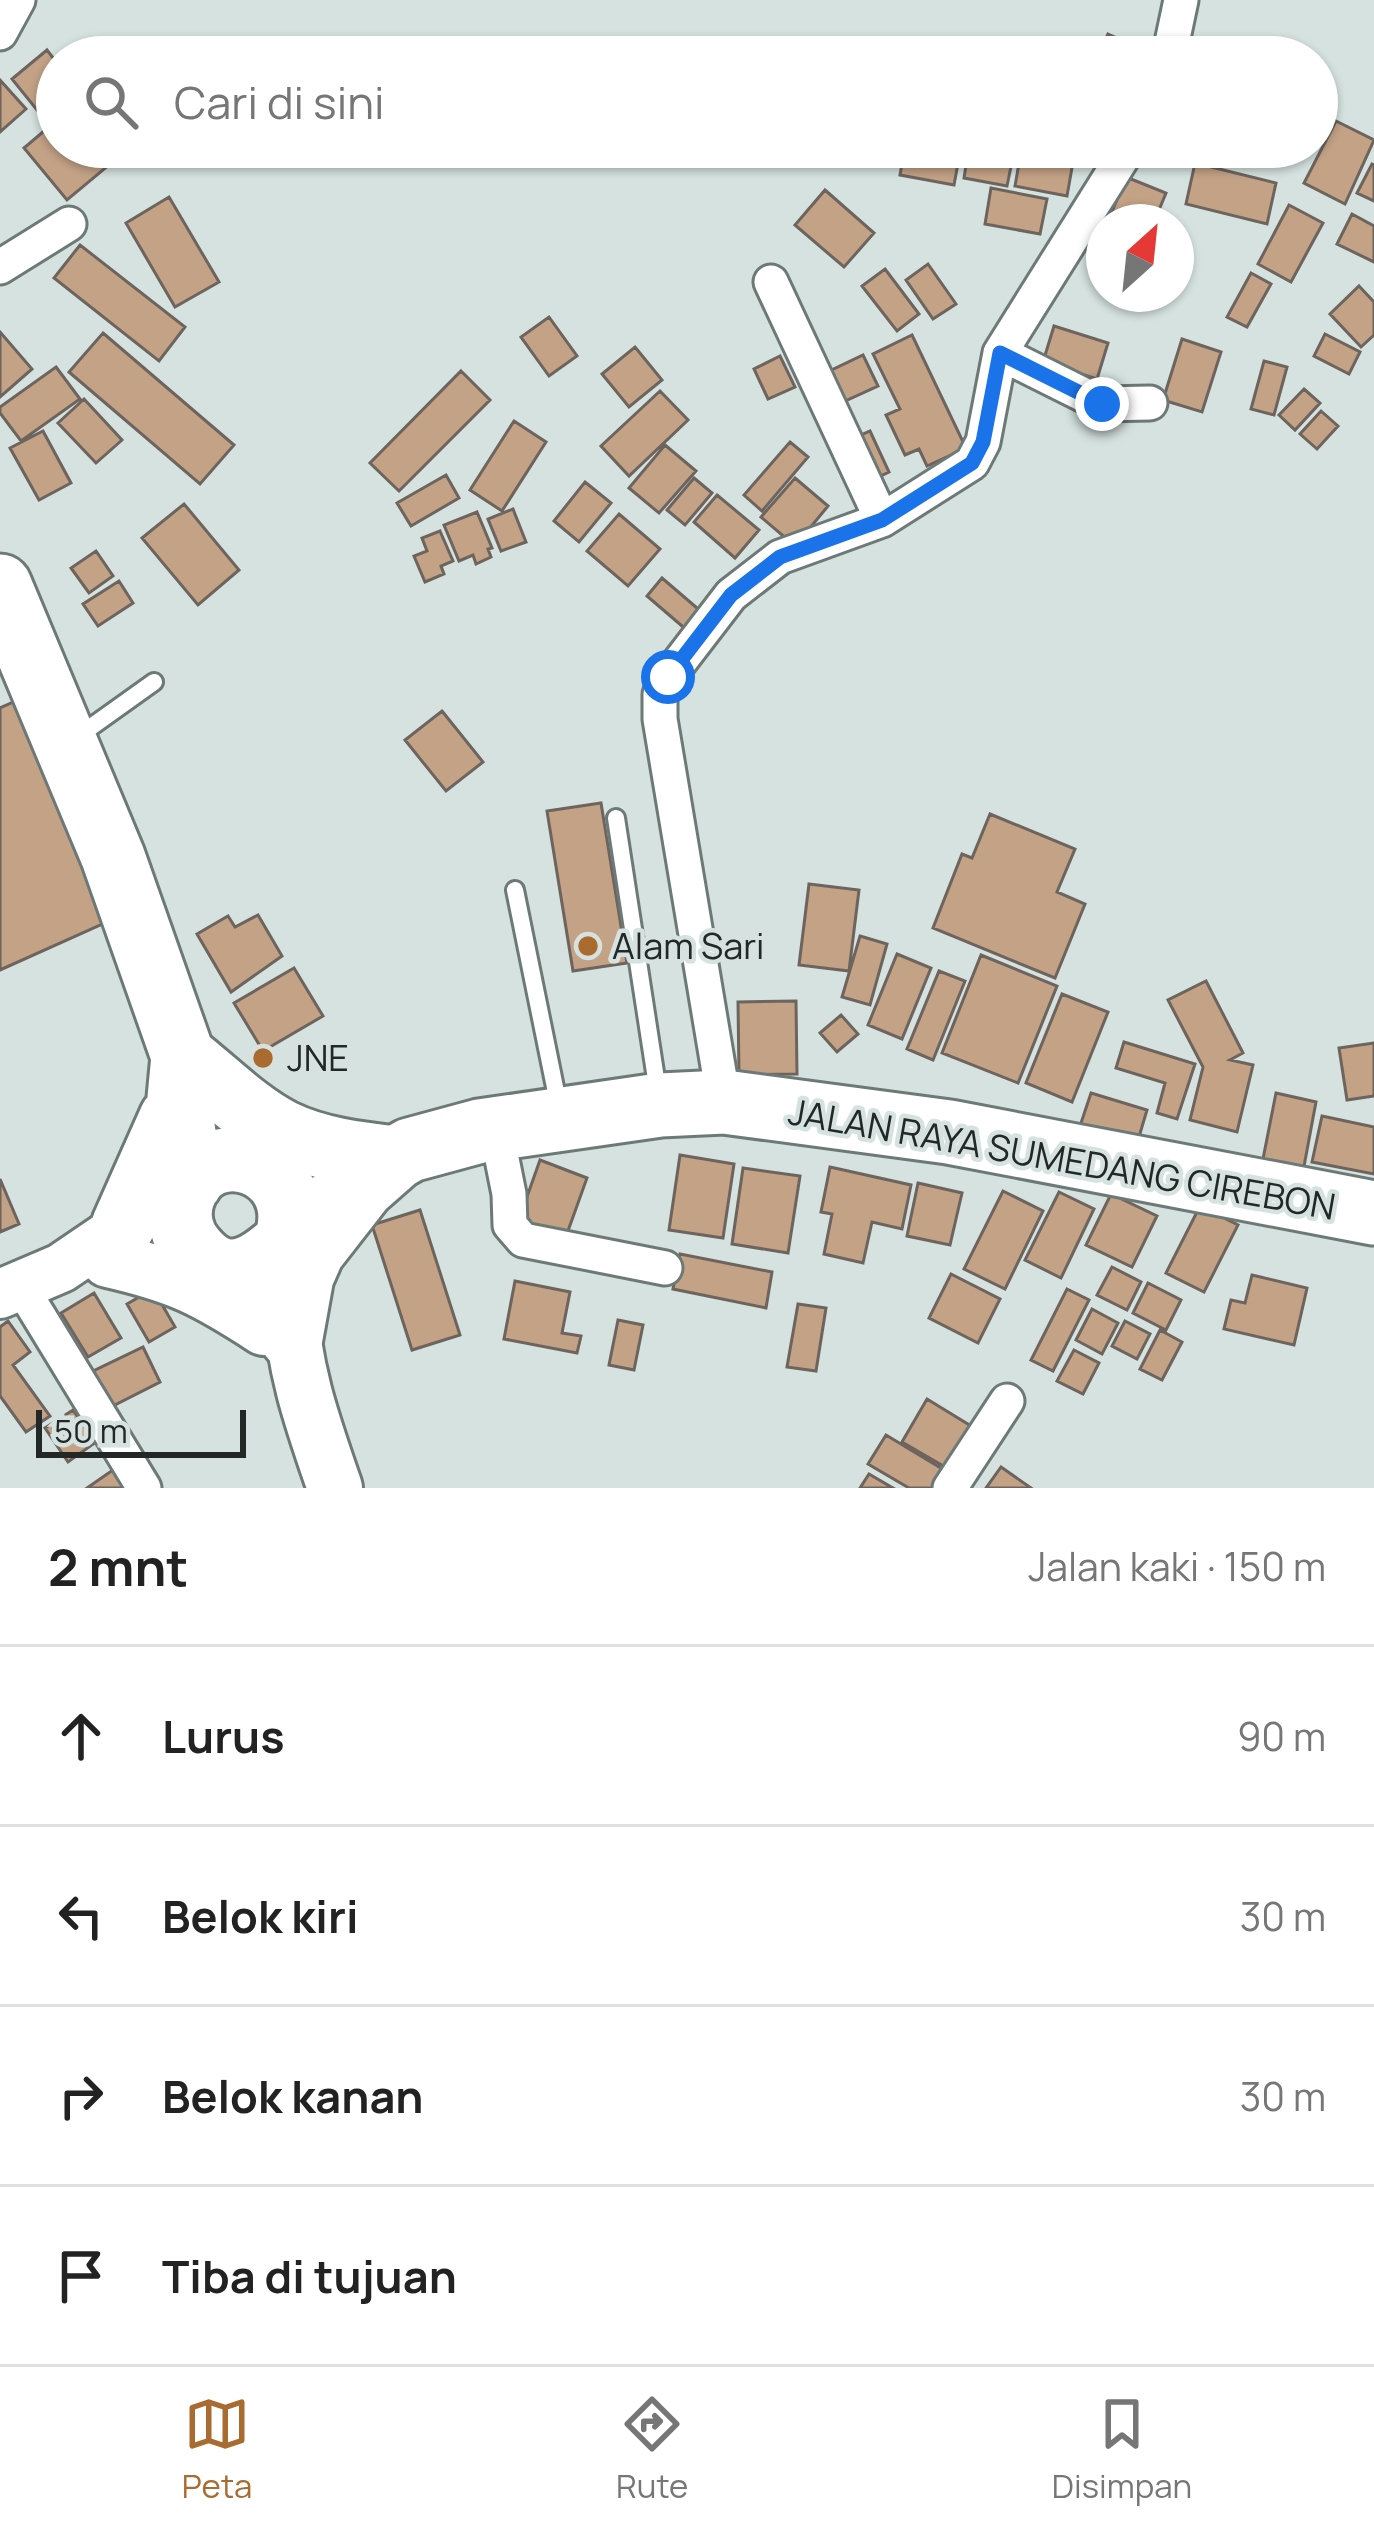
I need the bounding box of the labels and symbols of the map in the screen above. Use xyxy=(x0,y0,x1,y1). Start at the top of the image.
north arrow xyxy=(1086,204,1194,312)
route end xyxy=(1075,377,1129,431)
route start xyxy=(641,650,695,704)
place label: Alam Sari xyxy=(612,921,765,970)
marker: Alam Sari xyxy=(575,933,601,959)
place label: JNE xyxy=(287,1033,349,1082)
marker: JNE xyxy=(250,1045,276,1071)
street label: JALAN RAYA SUMEDANG CIREBON xyxy=(785,1086,1339,1231)
scale bar xyxy=(36,1404,246,1457)

